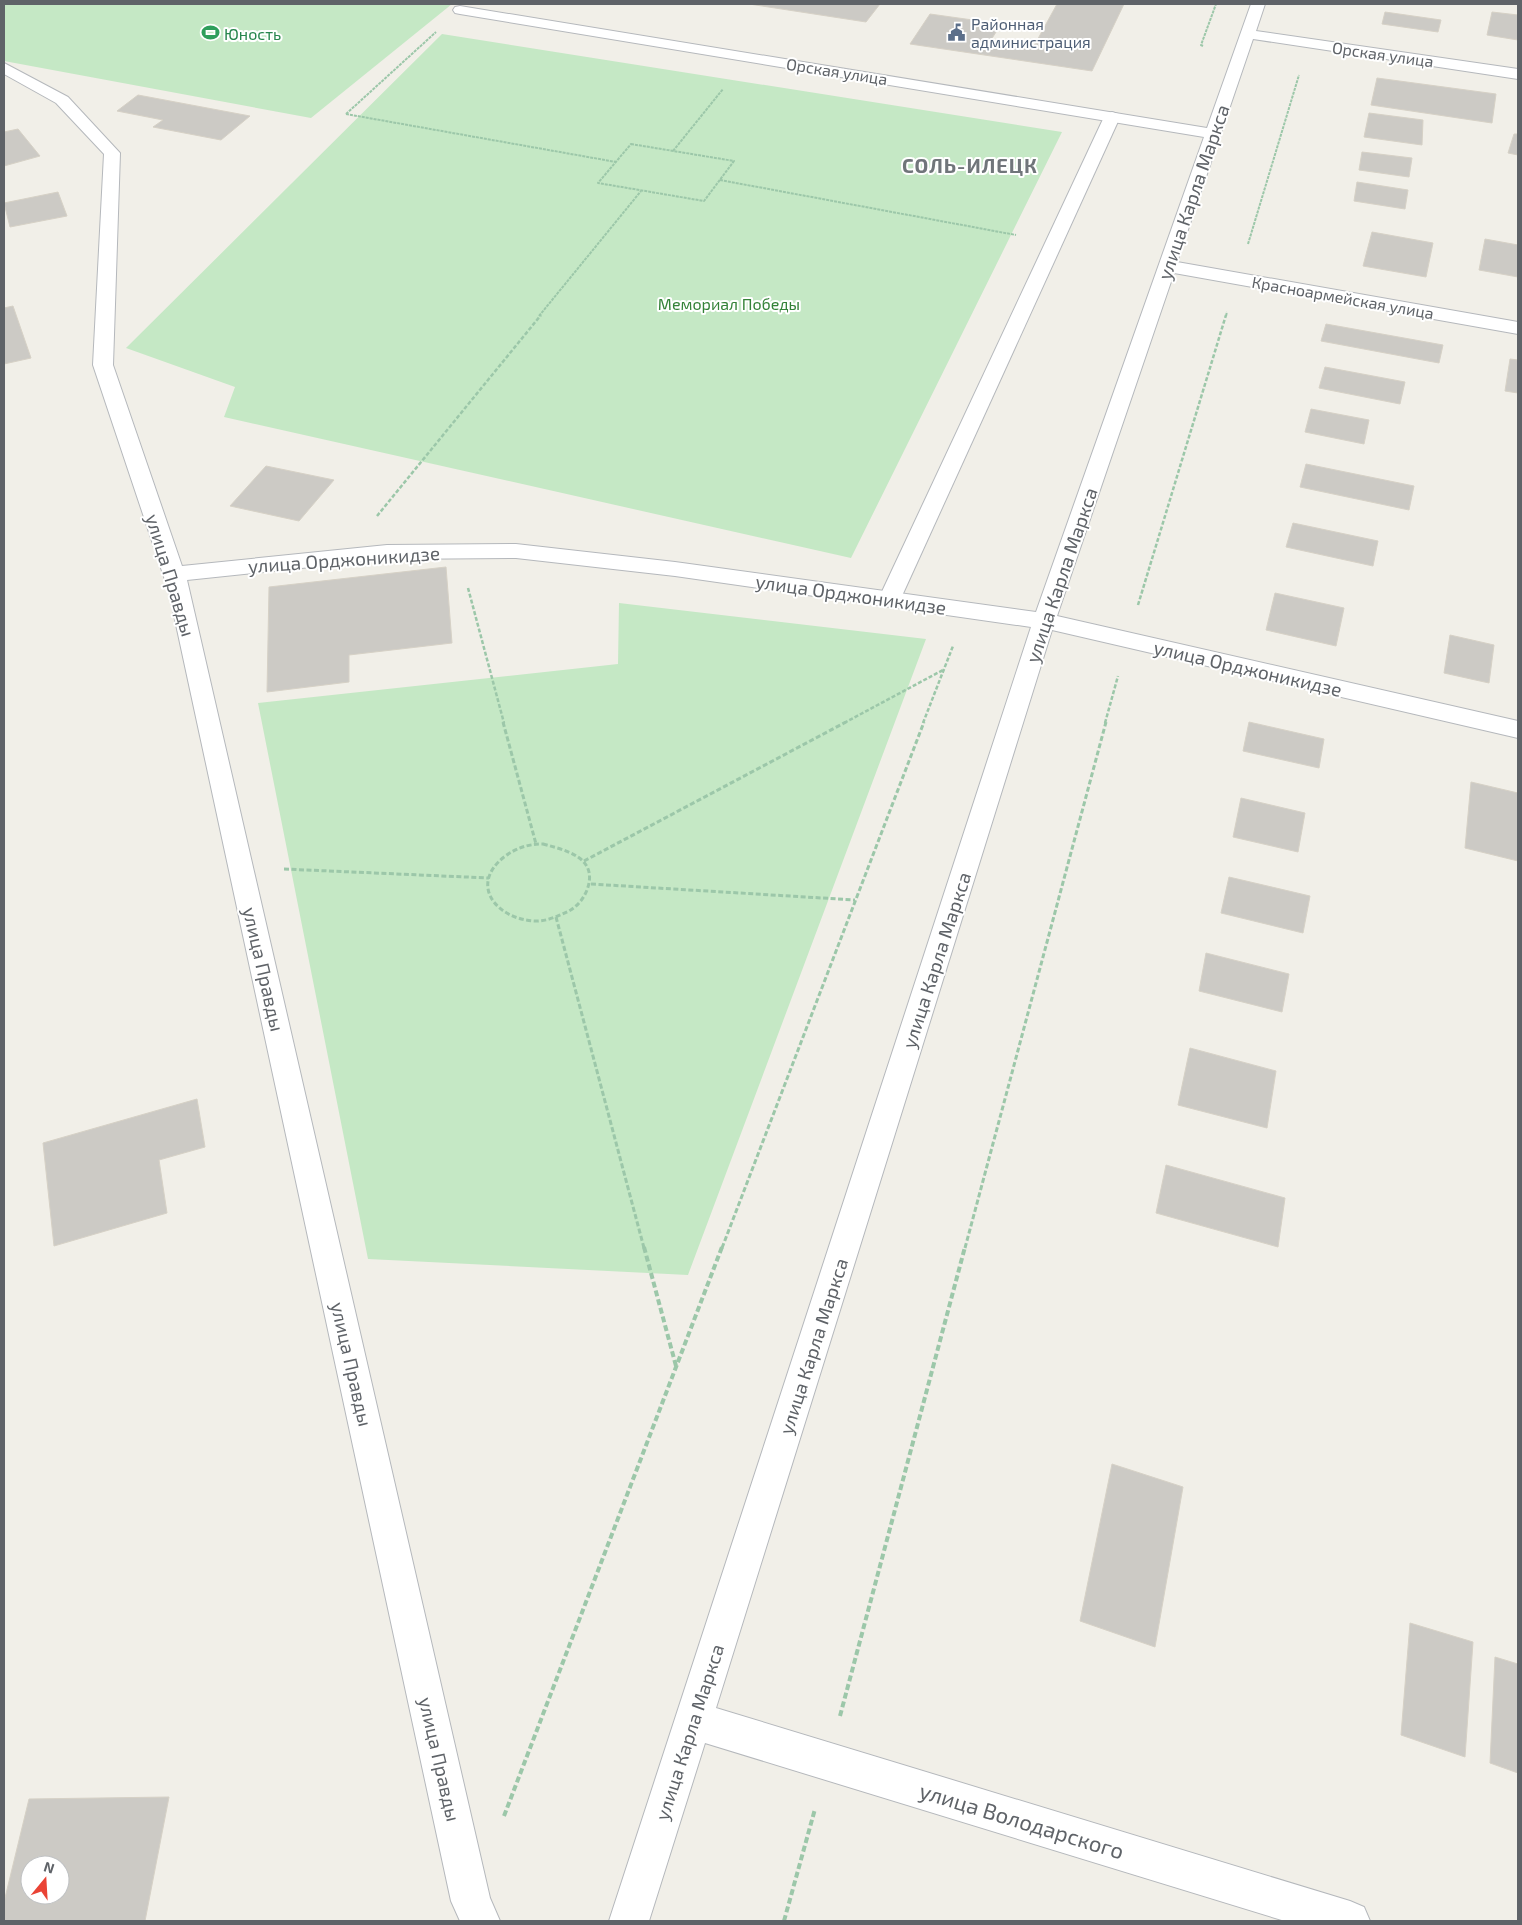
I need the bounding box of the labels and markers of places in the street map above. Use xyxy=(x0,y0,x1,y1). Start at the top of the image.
place label: Районная администрация xyxy=(971,14,1091,51)
public building icon: Районная администрация xyxy=(947,22,967,42)
sports icon: Юность xyxy=(200,23,220,43)
place label: Юность xyxy=(224,24,281,43)

